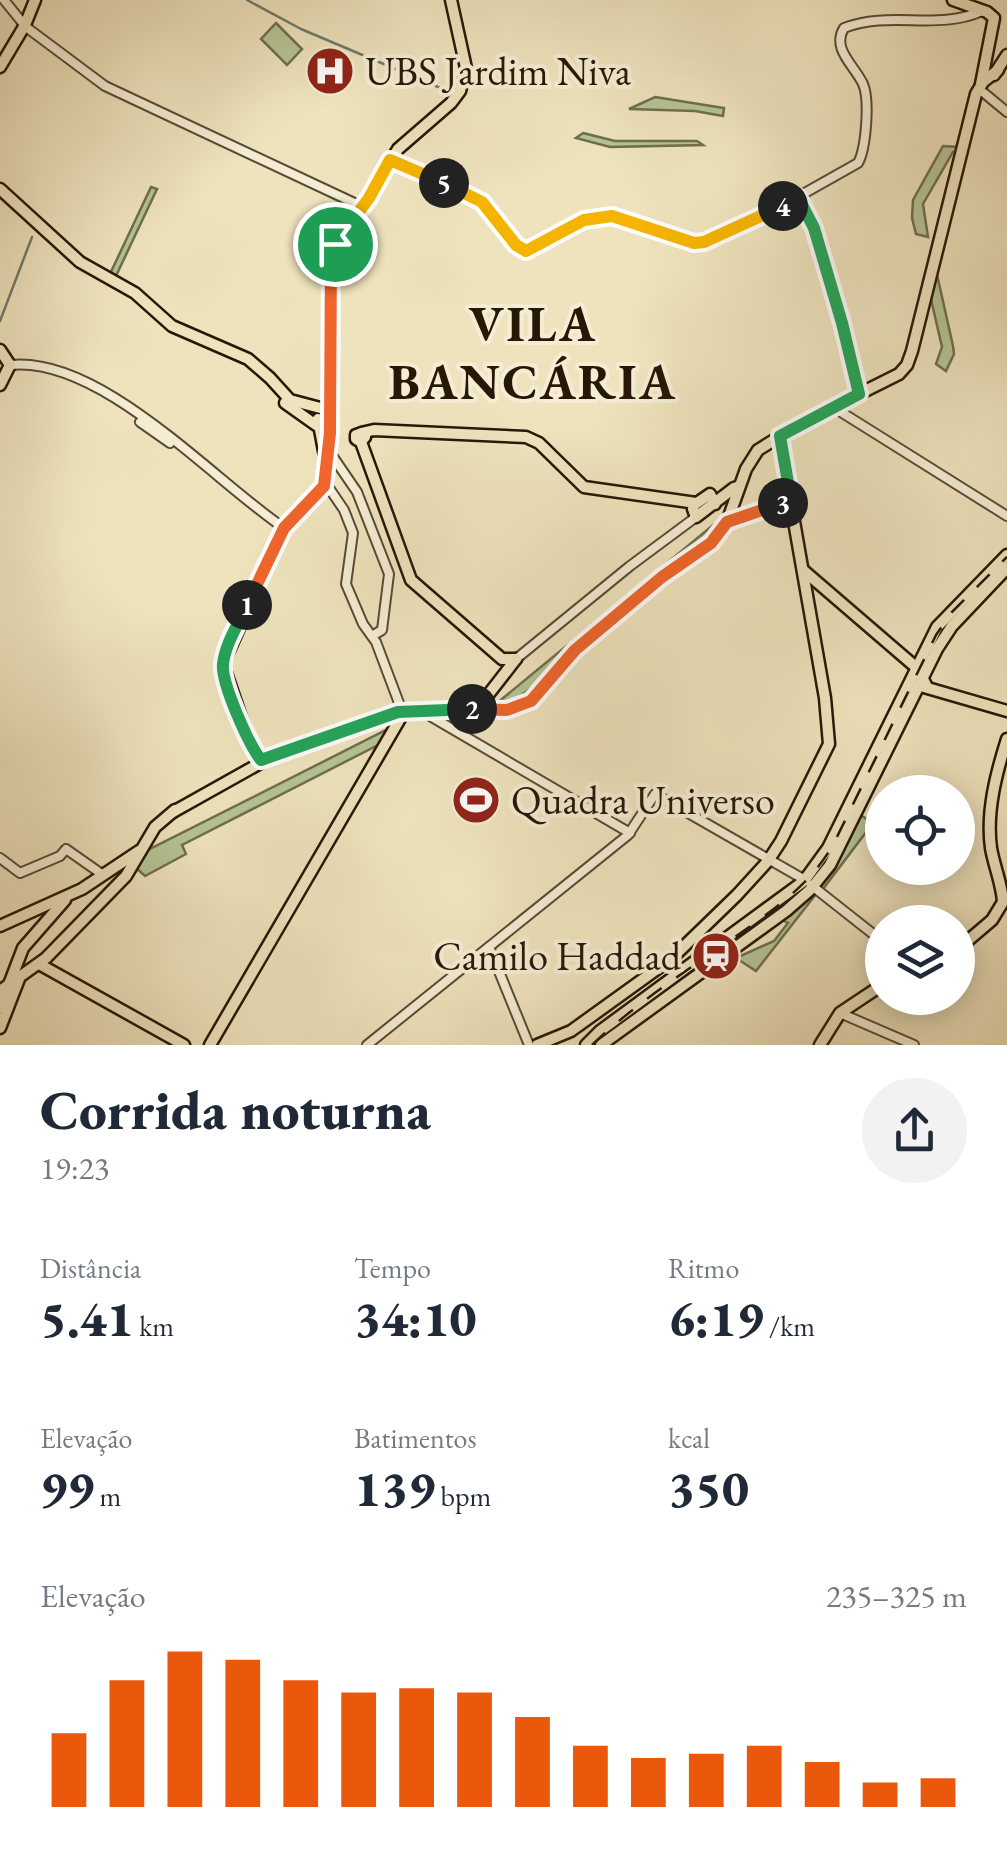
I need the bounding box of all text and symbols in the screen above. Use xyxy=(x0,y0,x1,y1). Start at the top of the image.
hospital icon: UBS Jardim Niva xyxy=(304,45,356,97)
place label: UBS Jardim Niva xyxy=(365,45,631,97)
pin: 5 xyxy=(419,158,469,208)
text: 5 xyxy=(437,165,451,201)
pin: 4 xyxy=(758,181,808,231)
text: 4 xyxy=(776,188,790,224)
pin xyxy=(293,202,378,287)
icon: arrive xyxy=(308,217,363,272)
district label: VILA BANCÁRIA xyxy=(389,291,677,414)
pin: 3 xyxy=(758,478,808,528)
text: 3 xyxy=(776,485,790,521)
pin: 1 xyxy=(222,580,272,630)
text: 1 xyxy=(240,587,254,623)
pin: 2 xyxy=(447,684,497,734)
text: 2 xyxy=(465,691,479,727)
sports icon: Quadra Universo xyxy=(450,774,502,826)
place label: Quadra Universo xyxy=(511,774,775,826)
map controls xyxy=(865,775,975,1015)
button: locate xyxy=(865,775,975,885)
button: layers xyxy=(865,905,975,1015)
place label: Camilo Haddad xyxy=(433,930,682,982)
station icon: Camilo Haddad xyxy=(690,930,742,982)
text: Corrida noturna xyxy=(40,1074,431,1145)
button: share xyxy=(862,1078,967,1183)
text: 19:23 xyxy=(40,1147,109,1189)
text: Distância xyxy=(40,1250,141,1286)
text: Tempo xyxy=(354,1250,431,1286)
text: Ritmo xyxy=(668,1250,739,1286)
text: 5.41 xyxy=(40,1286,134,1351)
text: 34:10 xyxy=(354,1286,476,1351)
text: 6:19 xyxy=(668,1286,763,1351)
text: km xyxy=(134,1308,174,1344)
text: /km xyxy=(763,1308,815,1344)
text: Elevação xyxy=(40,1420,132,1456)
text: Batimentos xyxy=(354,1420,476,1456)
text: kcal xyxy=(668,1420,710,1456)
text: 99 xyxy=(40,1456,94,1521)
text: 139 xyxy=(354,1456,435,1521)
text: 350 xyxy=(668,1456,749,1521)
text: m xyxy=(94,1478,121,1514)
text: bpm xyxy=(435,1478,491,1514)
text: Elevação xyxy=(40,1575,146,1617)
text: 235–325 m xyxy=(826,1575,967,1617)

